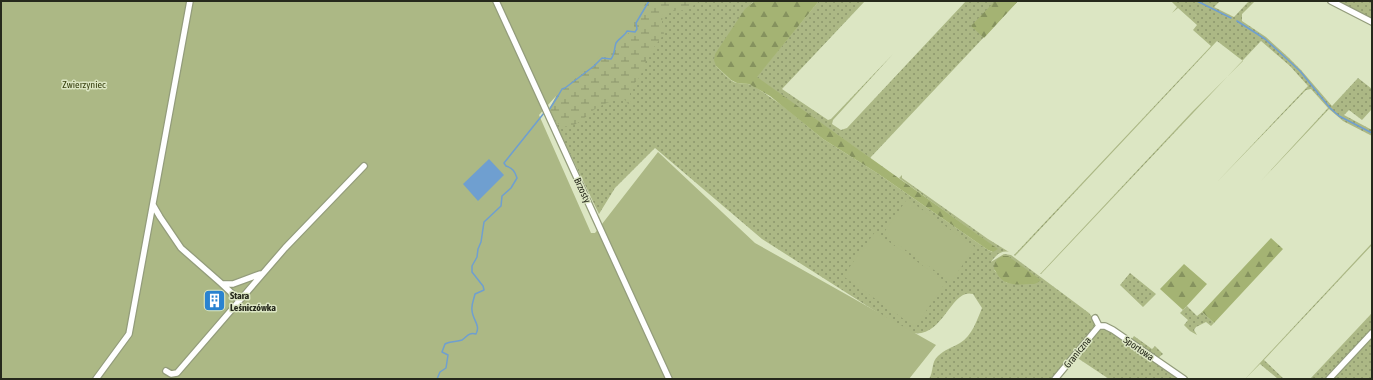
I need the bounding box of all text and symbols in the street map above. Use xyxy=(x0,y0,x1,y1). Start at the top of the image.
park label: Zwierzyniec xyxy=(62,79,106,90)
street label: Brzosty xyxy=(572,176,593,205)
building icon: Stara Leśniczówka xyxy=(201,288,227,314)
place label: Stara Leśniczówka xyxy=(230,290,276,313)
street label: Graniczna xyxy=(1062,334,1093,370)
street label: Sportowa xyxy=(1121,334,1156,363)

